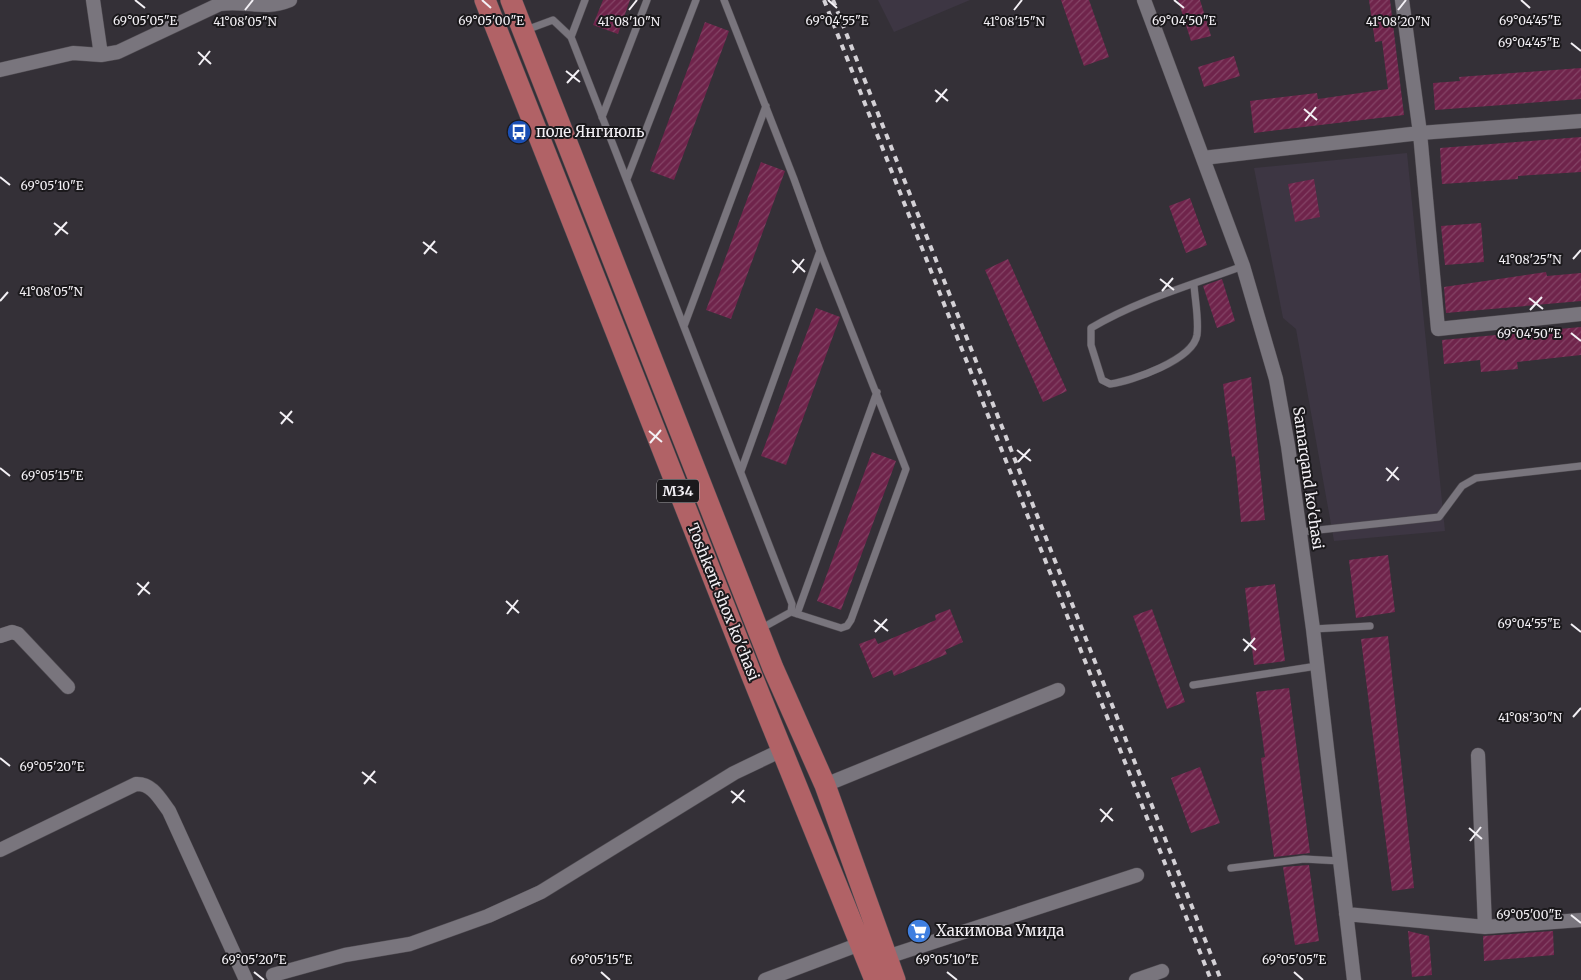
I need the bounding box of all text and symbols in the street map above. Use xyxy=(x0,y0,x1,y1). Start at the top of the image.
text: 69°05'05"E xyxy=(113,13,177,28)
text: 69°05'00"E xyxy=(458,13,524,28)
text: 69°04'55"E xyxy=(806,13,869,28)
text: 69°04'50"E xyxy=(1152,13,1216,28)
text: 69°04'45"E xyxy=(1499,13,1561,28)
text: 41°08'05"N xyxy=(213,14,278,29)
text: 41°08'10"N xyxy=(598,14,661,29)
text: 41°08'15"N xyxy=(983,14,1045,29)
text: 41°08'20"N xyxy=(1366,14,1431,29)
text: 69°04'45"E xyxy=(1498,35,1560,50)
bus stop icon: поле Янгиюль xyxy=(506,119,532,145)
place label: поле Янгиюль xyxy=(536,122,644,141)
text: 69°05'10"E xyxy=(21,178,84,193)
text: 41°08'25"N xyxy=(1498,252,1562,267)
text: 41°08'05"N xyxy=(19,284,84,299)
text: 69°04'50"E xyxy=(1497,326,1561,341)
street label: Samarqand ko'chasi xyxy=(1289,405,1328,551)
text: 69°05'15"E xyxy=(21,468,83,483)
road number: M34 xyxy=(657,480,699,502)
street label: Toshkent shox ko'chasi xyxy=(683,520,764,683)
text: 69°04'55"E xyxy=(1498,616,1561,631)
text: 41°08'30"N xyxy=(1498,710,1563,725)
text: 69°05'20"E xyxy=(20,759,85,774)
text: 69°05'00"E xyxy=(1496,907,1562,922)
supermarket icon: Хакимова Умида xyxy=(906,918,932,944)
place label: Хакимова Умида xyxy=(936,921,1064,940)
text: 69°05'20"E xyxy=(222,952,287,967)
text: 69°05'15"E xyxy=(570,952,632,967)
text: 69°05'10"E xyxy=(916,952,979,967)
text: 69°05'05"E xyxy=(1262,952,1326,967)

